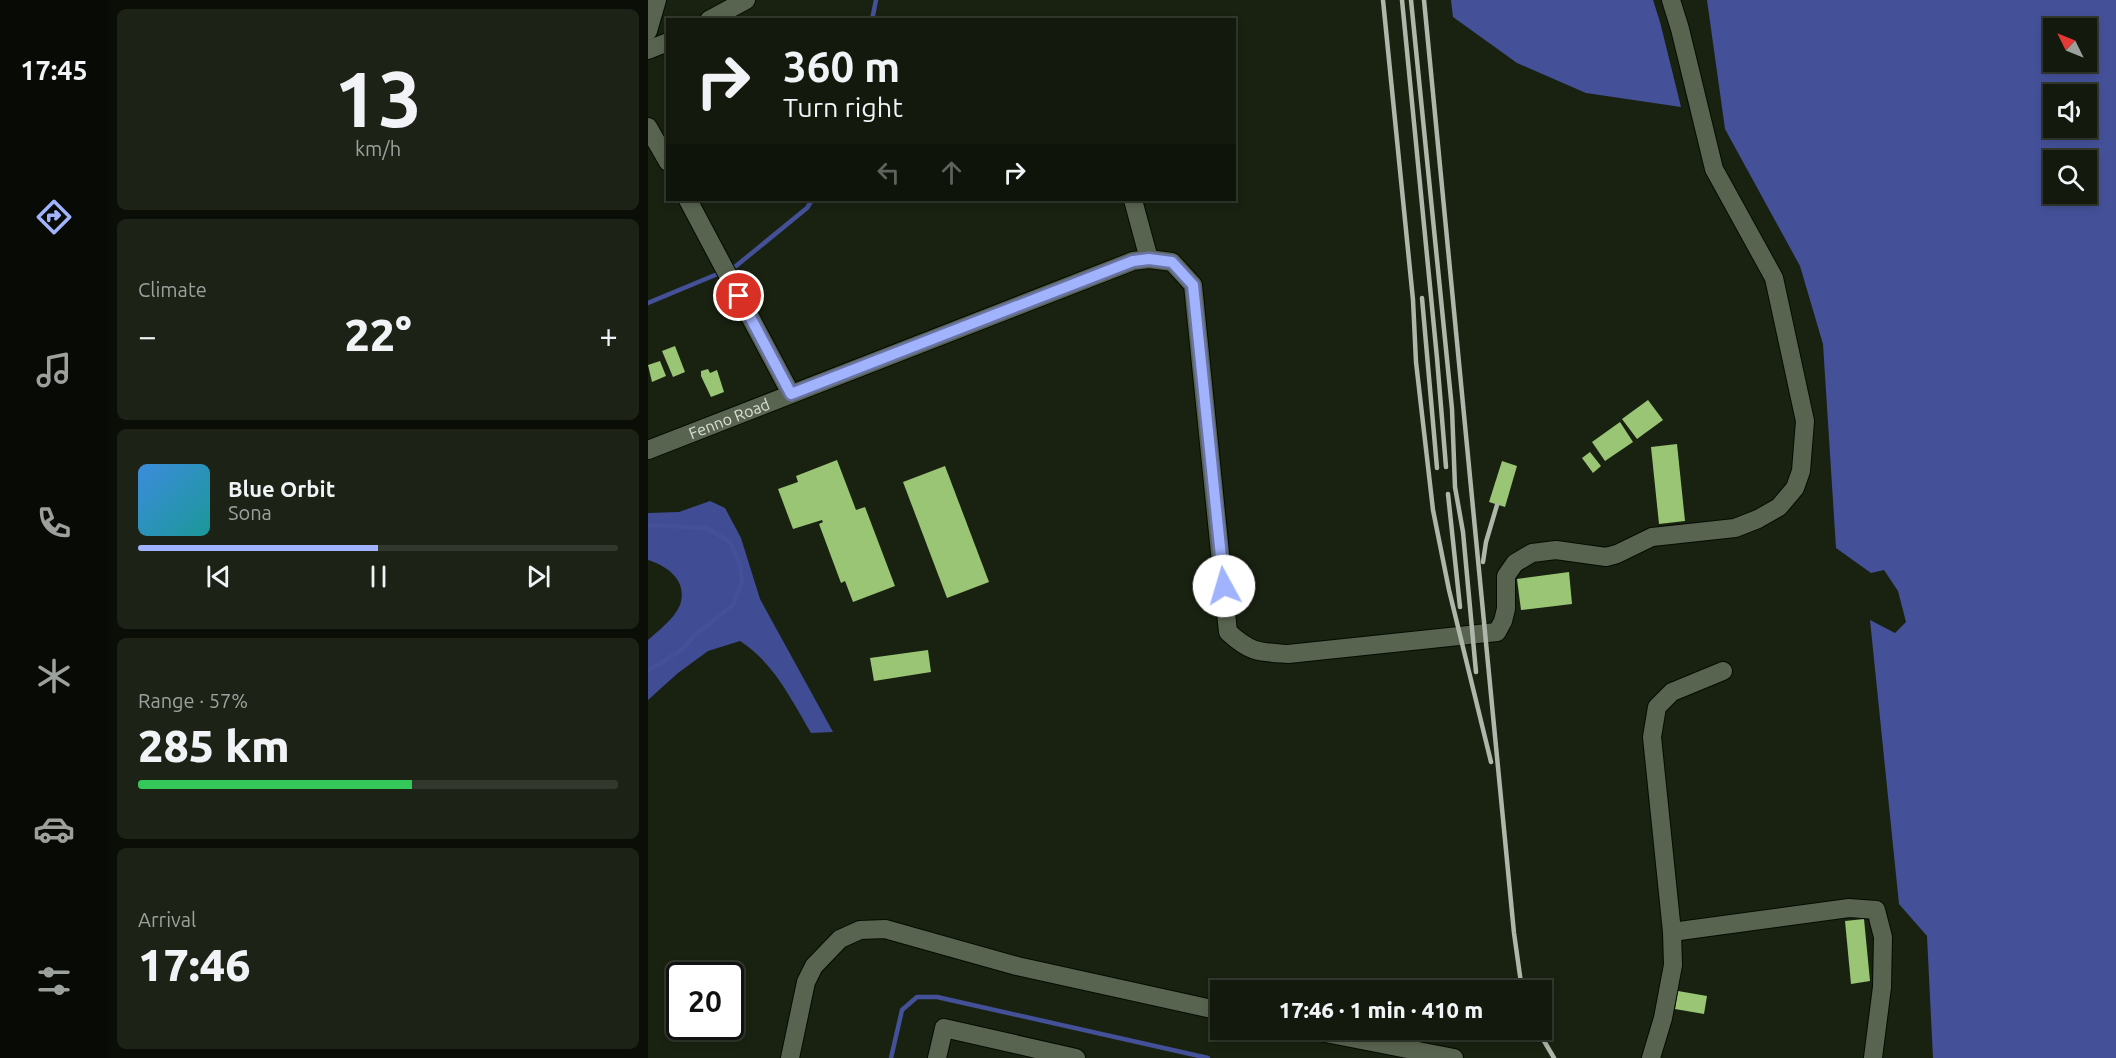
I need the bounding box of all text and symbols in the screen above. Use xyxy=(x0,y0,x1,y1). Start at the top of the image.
north arrow xyxy=(2043,18,2097,72)
map controls xyxy=(2043,18,2097,204)
icon: right xyxy=(684,42,762,120)
text: 360 m xyxy=(783,43,900,90)
text: 13 xyxy=(334,54,422,142)
text: 17:45 xyxy=(20,55,88,85)
button: sound xyxy=(2043,84,2097,138)
text: Turn right xyxy=(783,92,903,122)
text: km/h xyxy=(355,137,401,160)
button: search xyxy=(2043,150,2097,204)
icon: left xyxy=(872,156,905,189)
icon: ahead xyxy=(935,156,968,189)
icon: right xyxy=(998,156,1031,189)
icon: directions xyxy=(33,196,75,238)
pin xyxy=(713,270,764,321)
text: Climate xyxy=(138,278,207,301)
icon: arrive xyxy=(722,279,755,312)
text: 22° xyxy=(344,309,412,360)
text: − xyxy=(138,317,157,354)
text: + xyxy=(599,317,618,354)
icon: music xyxy=(33,349,75,391)
street label: Fenno Road xyxy=(686,395,772,442)
text: Blue Orbit xyxy=(228,476,335,501)
text: Sona xyxy=(228,501,272,524)
icon: phone xyxy=(33,502,75,544)
position arrow xyxy=(1192,554,1256,618)
icon: previous xyxy=(202,560,235,593)
icon: pause xyxy=(362,560,395,593)
icon: next xyxy=(522,560,555,593)
icon: climate xyxy=(33,655,75,697)
text: Range · 57% xyxy=(138,689,248,712)
text: 285 km xyxy=(138,720,290,771)
icon: car xyxy=(33,808,75,850)
text: Arrival xyxy=(138,908,196,931)
text: 17:46 xyxy=(138,939,251,990)
icon: filters xyxy=(33,960,75,1002)
speed limit sign: 20 xyxy=(666,962,744,1040)
text: 17:46 · 1 min · 410 m xyxy=(1279,997,1483,1022)

